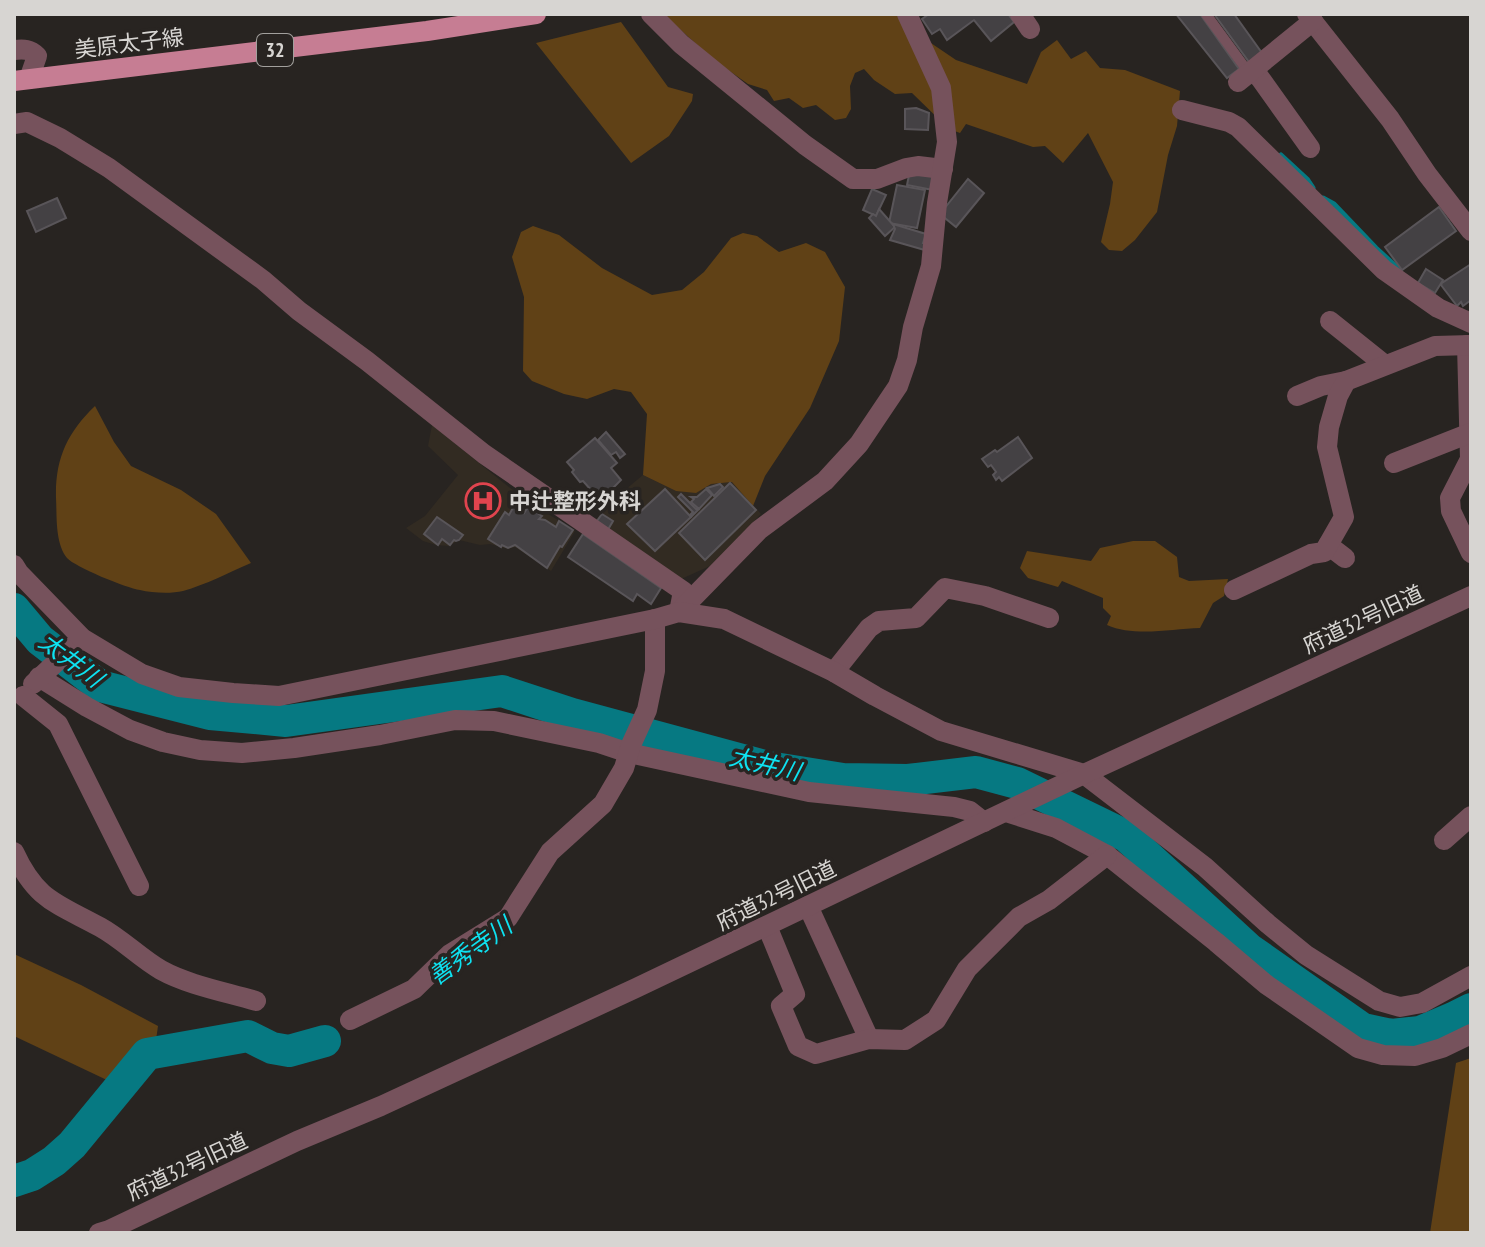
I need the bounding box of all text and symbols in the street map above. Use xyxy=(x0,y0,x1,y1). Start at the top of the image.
street label: 美原太子線 xyxy=(73,22,185,64)
road number: 32 xyxy=(257,34,293,66)
hospital icon: 中辻整形外科 xyxy=(464,482,502,520)
place label: 中辻整形外科 xyxy=(509,487,641,515)
street label: 府道32号旧道 xyxy=(1298,579,1428,659)
water label: 太井川 xyxy=(33,626,111,696)
water label: 太井川 xyxy=(726,741,806,788)
street label: 府道32号旧道 xyxy=(712,854,840,936)
water label: 善秀寺川 xyxy=(422,908,520,992)
street label: 府道32号旧道 xyxy=(122,1126,252,1206)

